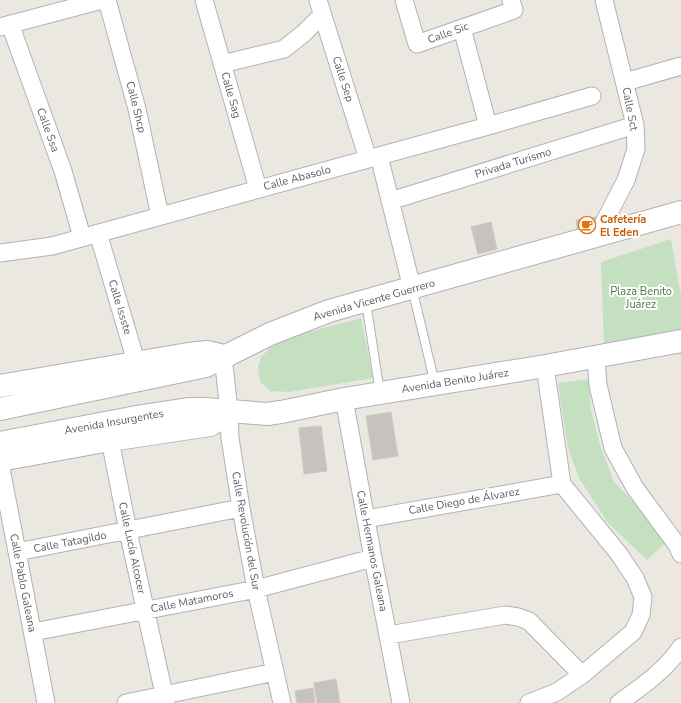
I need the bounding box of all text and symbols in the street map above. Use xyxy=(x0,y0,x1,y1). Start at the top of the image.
street label: Calle Sic xyxy=(425,19,471,47)
street label: Calle Sep xyxy=(329,54,357,104)
street label: Calle Sag xyxy=(217,70,245,120)
street label: Calle Shcp xyxy=(122,80,150,134)
street label: Calle Sct xyxy=(618,86,642,132)
street label: Calle Ssa xyxy=(33,106,63,154)
street label: Privada Turismo xyxy=(473,144,553,182)
street label: Calle Abasolo xyxy=(262,162,332,194)
place label: Cafetería El Eden xyxy=(600,212,646,240)
cafe icon: Cafetería El Eden xyxy=(577,215,597,235)
street label: Avenida Vicente Guerrero xyxy=(311,275,437,325)
street label: Calle Issste xyxy=(105,278,135,336)
park label: Plaza Benito Juárez xyxy=(610,284,672,312)
street label: Avenida Benito Juárez xyxy=(400,365,510,397)
street label: Avenida Insurgentes xyxy=(63,406,165,438)
street label: Calle Revolución del Sur xyxy=(228,470,264,592)
street label: Calle Diego de Álvarez xyxy=(407,483,521,518)
street label: Calle Hermanos Galeana xyxy=(353,489,391,613)
street label: Calle Lucía Alcocer xyxy=(115,501,149,595)
street label: Calle Tatagildo xyxy=(32,528,108,556)
street label: Calle Pablo Galeana xyxy=(6,532,40,634)
street label: Calle Matamoros xyxy=(149,586,235,616)

